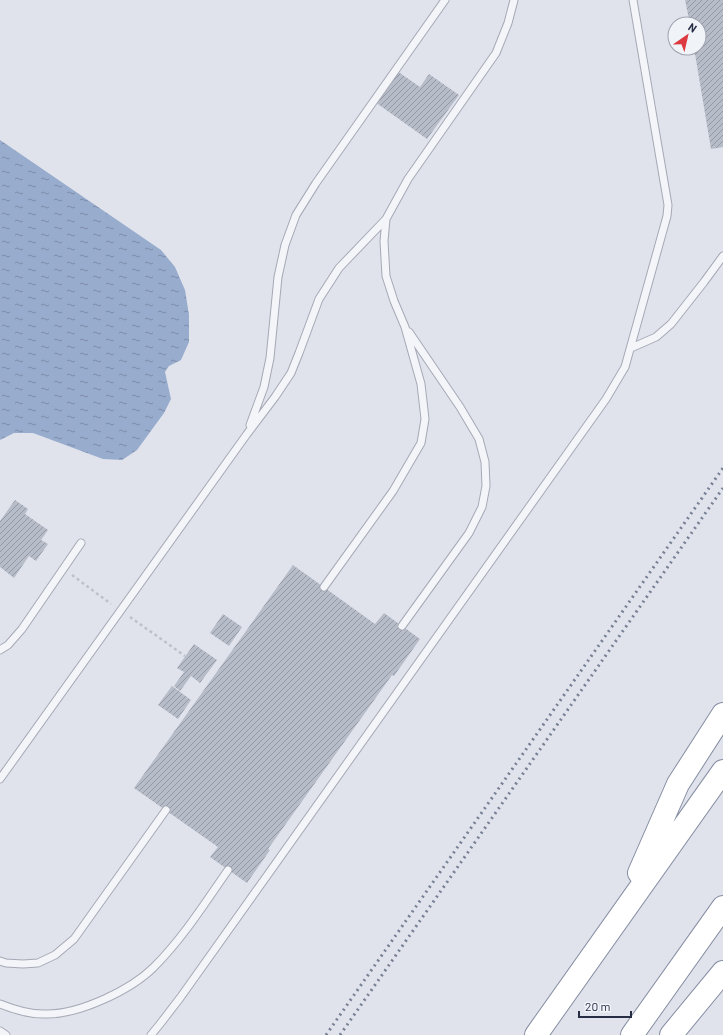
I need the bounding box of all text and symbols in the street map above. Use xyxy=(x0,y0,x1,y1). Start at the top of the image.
north arrow xyxy=(667,16,707,56)
text: N xyxy=(686,20,700,35)
scale bar xyxy=(579,993,631,1019)
text: 20 m xyxy=(585,999,611,1013)

